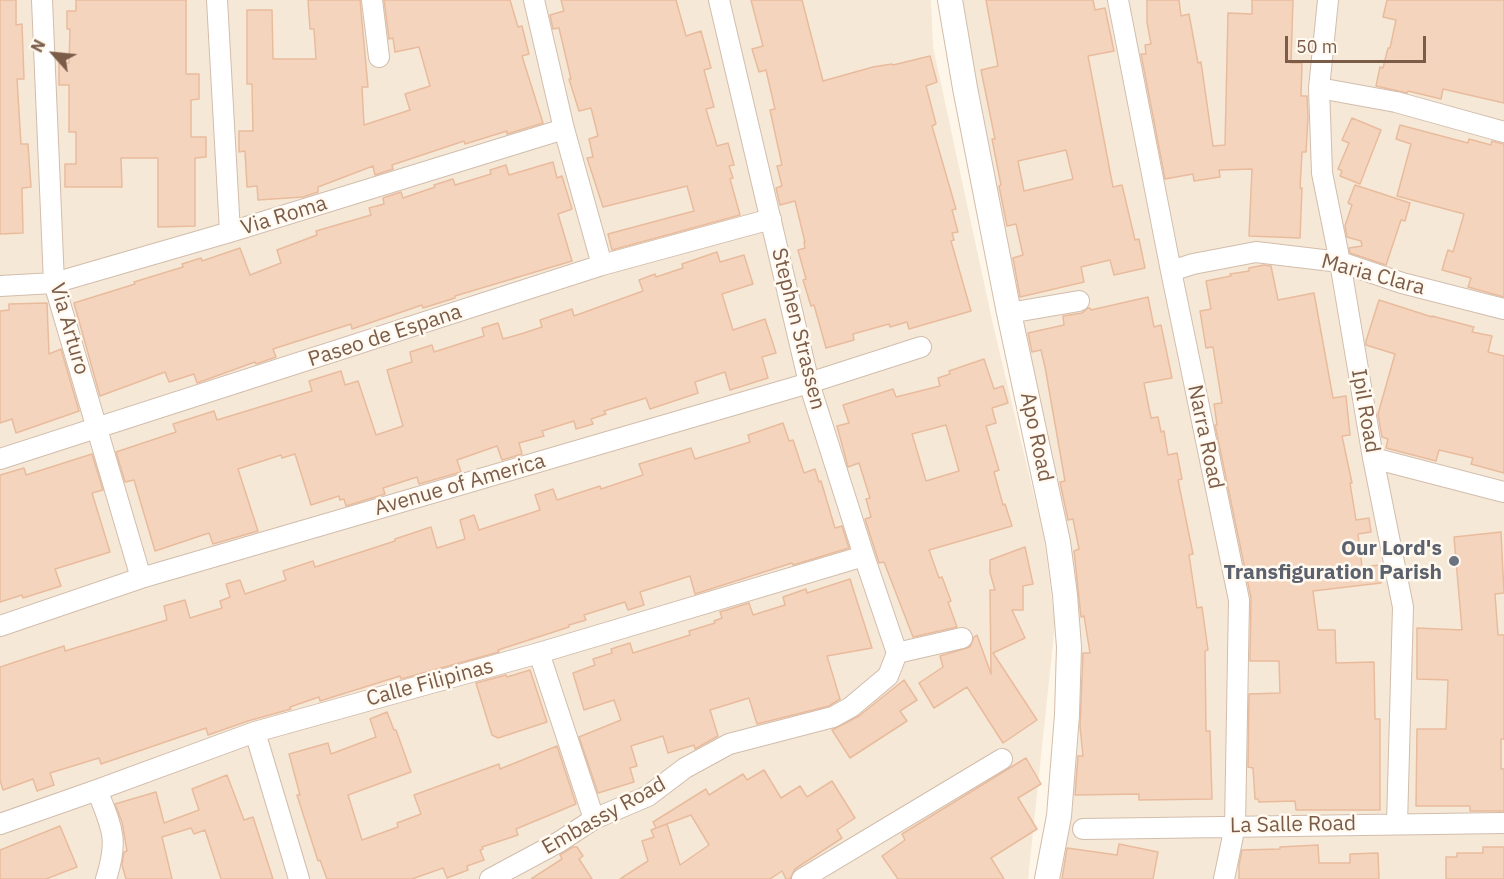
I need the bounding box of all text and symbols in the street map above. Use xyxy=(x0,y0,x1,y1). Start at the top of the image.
north arrow xyxy=(24,24,84,84)
scale bar xyxy=(1288,24,1429,62)
text: 50 m xyxy=(1296,35,1338,58)
text: N xyxy=(26,36,50,56)
street label: Via Roma xyxy=(238,191,330,241)
street label: Stephen Strassen xyxy=(766,246,830,412)
street label: Maria Clara xyxy=(1318,249,1428,301)
street label: Via Arturo xyxy=(44,280,94,378)
street label: Paseo de Espana xyxy=(305,299,465,373)
street label: Ipil Road xyxy=(1345,367,1385,455)
street label: Narra Road xyxy=(1182,383,1228,491)
street label: Apo Road xyxy=(1014,390,1058,484)
street label: Avenue of America xyxy=(372,449,548,521)
place label: Our Lord's Transfiguration Parish xyxy=(1224,536,1442,586)
marker: Our Lord's Transfiguration Parish xyxy=(1447,554,1461,568)
street label: Calle Filipinas xyxy=(364,654,496,712)
street label: Embassy Road xyxy=(538,772,670,860)
street label: La Salle Road xyxy=(1230,811,1356,839)

